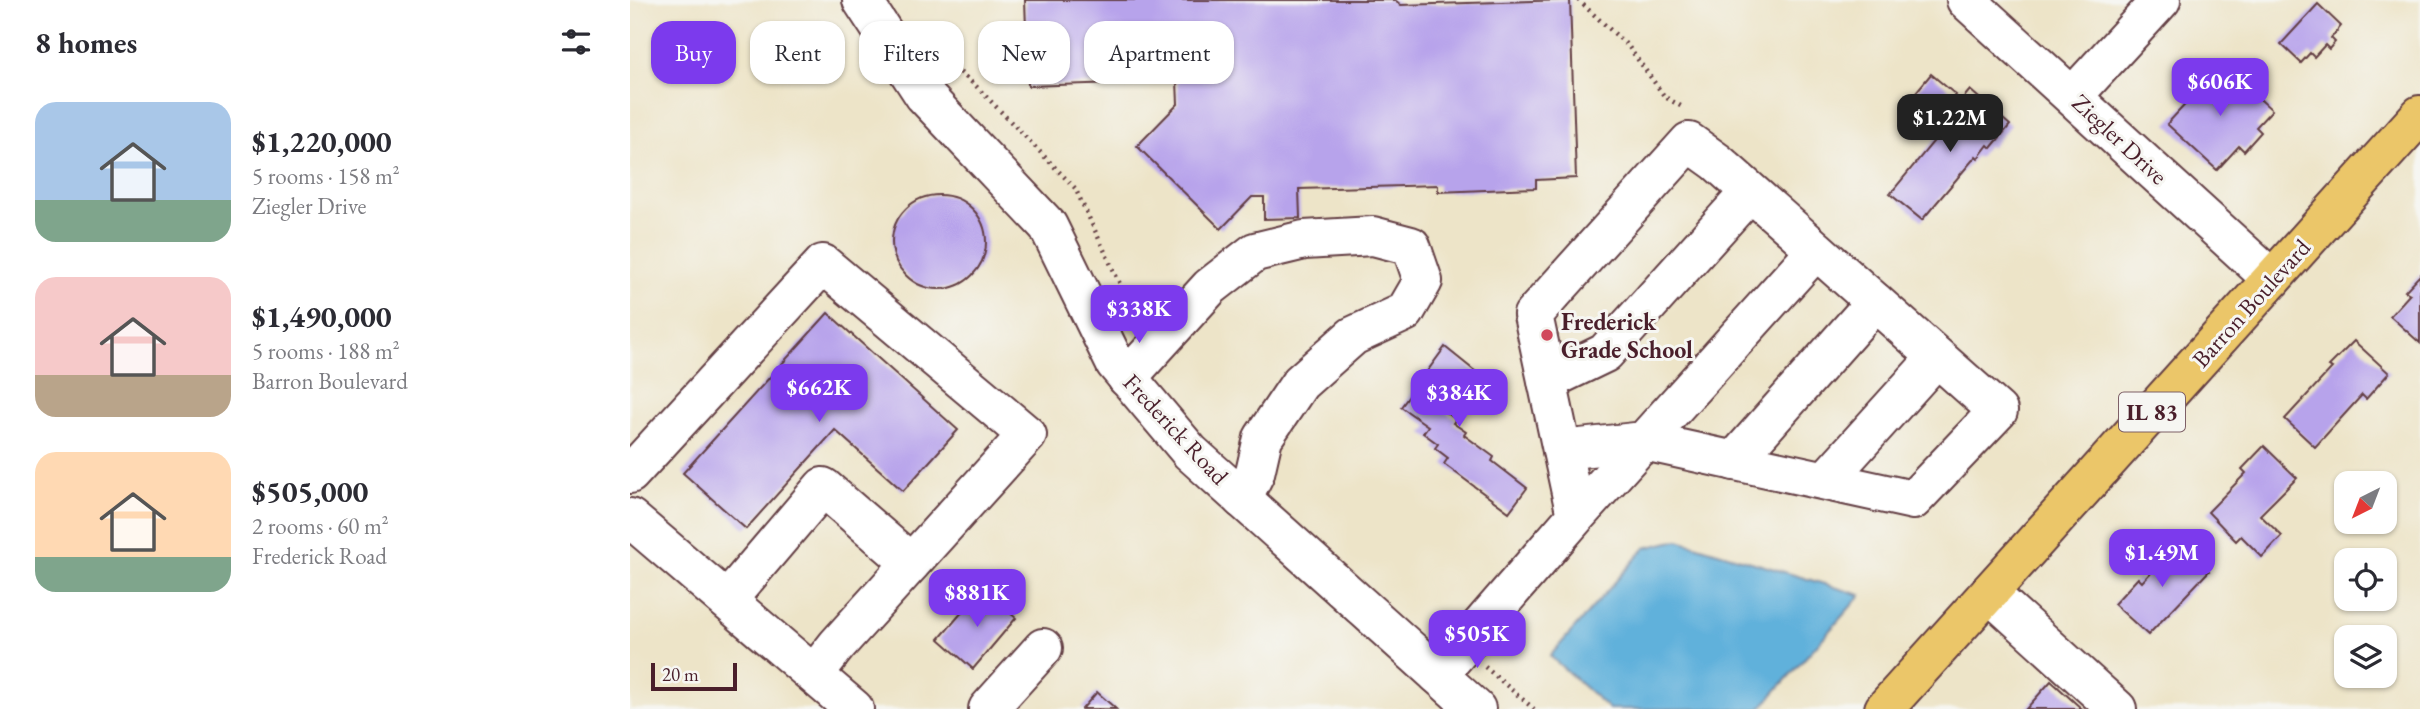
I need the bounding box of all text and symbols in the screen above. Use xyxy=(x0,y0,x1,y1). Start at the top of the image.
chip: Buy xyxy=(651,21,736,84)
chip: Rent xyxy=(750,21,845,84)
chip: Filters xyxy=(859,21,964,84)
chip: New xyxy=(978,21,1070,84)
chip: Apartment xyxy=(1084,21,1234,84)
text: 8 homes xyxy=(35,23,137,62)
icon: filters xyxy=(557,23,595,61)
pin: $606K xyxy=(2171,58,2269,118)
text: $606K xyxy=(2188,66,2252,96)
street label: Ziegler Drive xyxy=(2066,87,2174,191)
pin: $1.22M xyxy=(1893,94,2007,154)
text: $1.22M xyxy=(1913,102,1987,132)
text: $1,220,000 xyxy=(252,122,392,161)
icon: home xyxy=(91,130,175,214)
text: 5 rooms · 158 m² xyxy=(252,161,400,191)
text: Ziegler Drive xyxy=(252,191,366,221)
street label: Barron Boulevard xyxy=(2185,232,2318,374)
pin: $338K xyxy=(1090,286,1188,345)
text: $338K xyxy=(1107,293,1171,323)
text: $1,490,000 xyxy=(252,297,392,336)
icon: home xyxy=(91,305,175,389)
place label: Frederick Grade School xyxy=(1561,306,1693,365)
marker: Frederick Grade School xyxy=(1539,327,1555,343)
text: 5 rooms · 188 m² xyxy=(252,336,400,366)
pin: $662K xyxy=(770,364,868,424)
text: Barron Boulevard xyxy=(252,366,408,396)
street label: Frederick Road xyxy=(1117,367,1236,492)
pin: $384K xyxy=(1410,370,1508,429)
text: $662K xyxy=(787,372,851,402)
text: $384K xyxy=(1427,377,1491,407)
road number: IL 83 xyxy=(2119,392,2185,432)
north arrow xyxy=(2334,471,2398,534)
map controls xyxy=(2334,471,2397,688)
text: $505,000 xyxy=(252,472,368,511)
icon: home xyxy=(91,480,175,564)
text: 2 rooms · 60 m² xyxy=(252,511,389,541)
pin: $1.49M xyxy=(2105,530,2219,589)
text: $1.49M xyxy=(2125,537,2199,567)
text: Frederick Road xyxy=(252,541,387,571)
button: locate xyxy=(2334,548,2397,611)
pin: $881K xyxy=(928,570,1026,629)
text: $881K xyxy=(945,577,1009,607)
pin: $505K xyxy=(1428,610,1526,670)
text: $505K xyxy=(1445,618,1509,648)
button: layers xyxy=(2334,625,2397,688)
scale bar xyxy=(651,660,737,692)
text: 20 m xyxy=(662,662,699,687)

